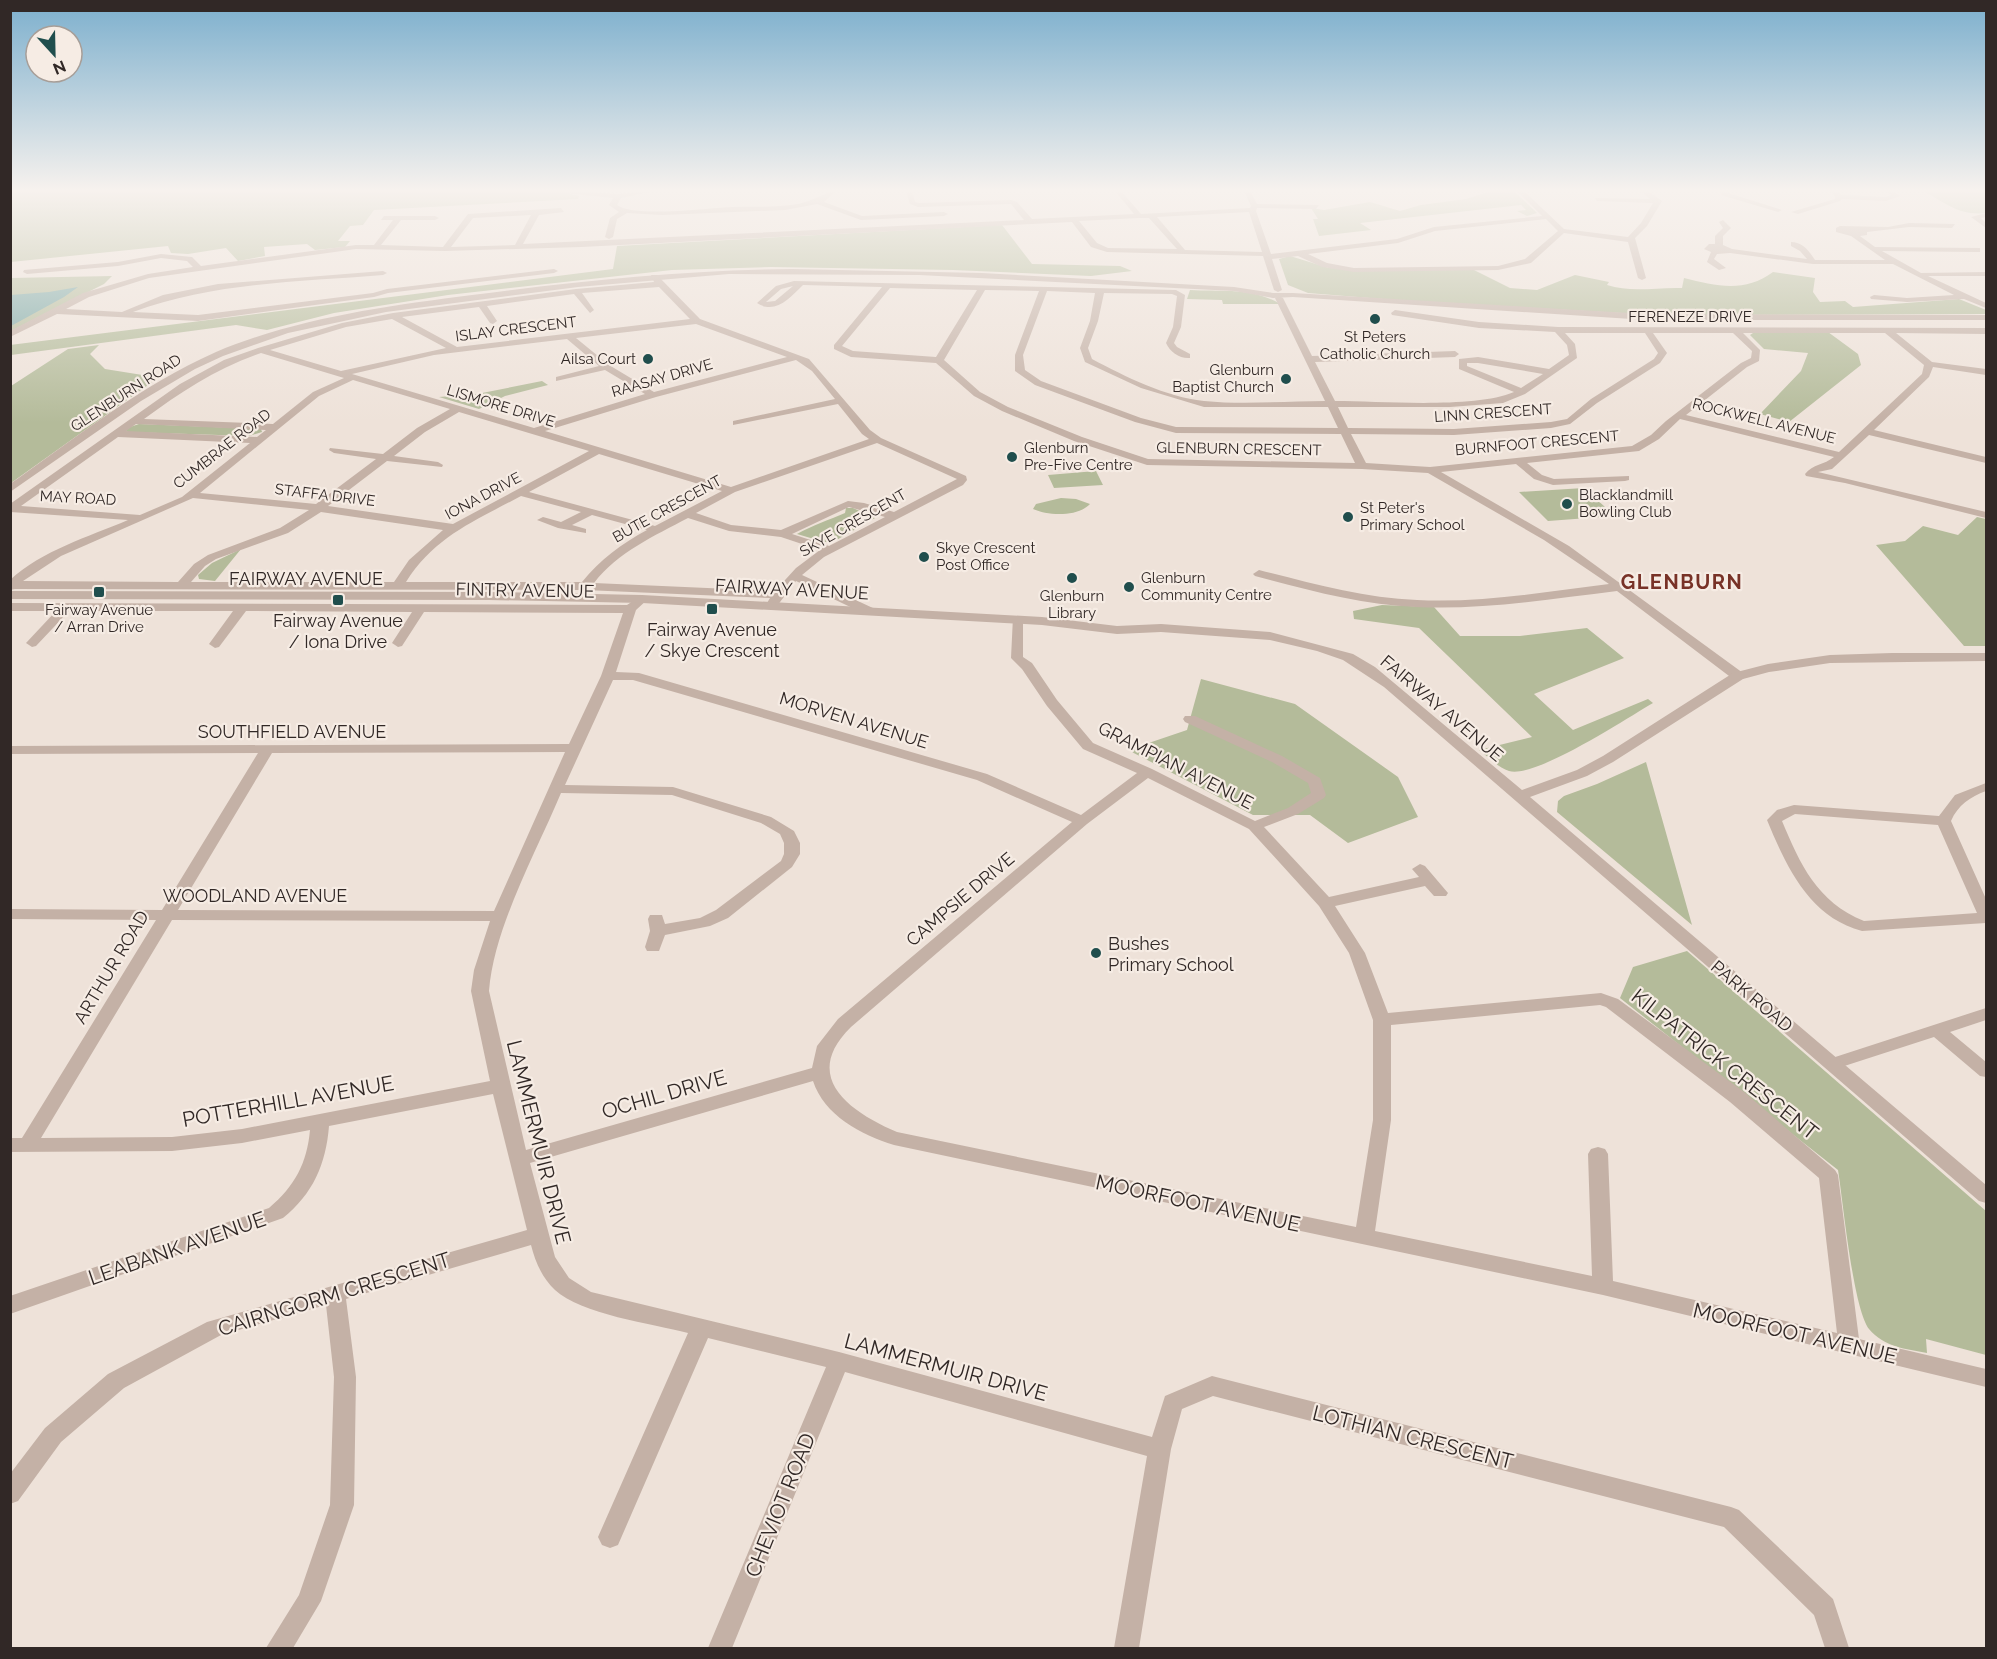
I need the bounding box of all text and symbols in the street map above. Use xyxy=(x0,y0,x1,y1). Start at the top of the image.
north arrow xyxy=(24,24,84,84)
text: N xyxy=(50,56,69,79)
street label: FERENEZE DRIVE xyxy=(1628,308,1752,326)
marker: St Peters Catholic Church xyxy=(1368,312,1382,326)
street label: ISLAY CRESCENT xyxy=(454,313,578,345)
place label: St Peters Catholic Church xyxy=(1320,328,1430,363)
street label: GLENBURN ROAD xyxy=(67,350,185,435)
place label: Ailsa Court xyxy=(561,350,636,368)
marker: Ailsa Court xyxy=(641,352,655,366)
street label: RAASAY DRIVE xyxy=(609,355,715,401)
place label: Glenburn Baptist Church xyxy=(1172,361,1274,396)
marker: Glenburn Baptist Church xyxy=(1279,372,1293,386)
street label: LISMORE DRIVE xyxy=(445,381,557,431)
street label: ROCKWELL AVENUE xyxy=(1691,395,1837,447)
street label: LINN CRESCENT xyxy=(1434,400,1552,426)
street label: CUMBRAE ROAD xyxy=(170,405,275,493)
street label: BURNFOOT CRESCENT xyxy=(1454,427,1620,459)
place label: Glenburn Pre-Five Centre xyxy=(1024,439,1133,474)
street label: GLENBURN CRESCENT xyxy=(1156,439,1322,459)
marker: Glenburn Pre-Five Centre xyxy=(1005,450,1019,464)
street label: IONA DRIVE xyxy=(442,468,524,524)
street label: BUTE CRESCENT xyxy=(609,472,725,546)
street label: STAFFA DRIVE xyxy=(274,480,376,510)
street label: SKYE CRESCENT xyxy=(797,485,909,561)
place label: Blacklandmill Bowling Club xyxy=(1579,486,1674,521)
street label: MAY ROAD xyxy=(39,487,117,509)
marker: Blacklandmill Bowling Club xyxy=(1560,497,1574,511)
place label: St Peter's Primary School xyxy=(1360,499,1466,534)
marker: St Peter's Primary School xyxy=(1341,510,1355,524)
place label: Skye Crescent Post Office xyxy=(936,539,1036,574)
marker: Skye Crescent Post Office xyxy=(917,550,931,564)
street label: FAIRWAY AVENUE xyxy=(229,568,383,589)
place label: Glenburn Community Centre xyxy=(1141,569,1272,604)
district label: GLENBURN xyxy=(1621,570,1743,594)
marker: Glenburn Library xyxy=(1065,571,1079,585)
street label: FAIRWAY AVENUE xyxy=(715,574,869,604)
street label: FINTRY AVENUE xyxy=(455,578,595,602)
marker: Glenburn Community Centre xyxy=(1122,580,1136,594)
marker: Fairway Avenue / Arran Drive xyxy=(92,585,106,599)
place label: Glenburn Library xyxy=(1040,587,1104,622)
marker: Fairway Avenue / Iona Drive xyxy=(331,593,345,607)
place label: Fairway Avenue / Arran Drive xyxy=(45,601,153,636)
marker: Fairway Avenue / Skye Crescent xyxy=(705,602,719,616)
place label: Fairway Avenue / Iona Drive xyxy=(273,610,403,652)
place label: Fairway Avenue / Skye Crescent xyxy=(645,619,779,661)
street label: FAIRWAY AVENUE xyxy=(1376,651,1508,766)
street label: MORVEN AVENUE xyxy=(777,687,931,753)
street label: GRAMPIAN AVENUE xyxy=(1095,717,1257,813)
street label: SOUTHFIELD AVENUE xyxy=(198,721,386,742)
street label: CAMPSIE DRIVE xyxy=(902,848,1018,950)
street label: WOODLAND AVENUE xyxy=(163,885,347,906)
street label: ARTHUR ROAD xyxy=(69,907,153,1027)
place label: Bushes Primary School xyxy=(1108,933,1234,975)
marker: Bushes Primary School xyxy=(1089,946,1103,960)
street label: PARK ROAD xyxy=(1707,956,1797,1036)
street label: KILPATRICK CRESCENT xyxy=(1627,983,1824,1145)
street label: LAMMERMUIR DRIVE xyxy=(502,1037,576,1247)
street label: OCHIL DRIVE xyxy=(599,1064,729,1124)
street label: POTTERHILL AVENUE xyxy=(180,1070,396,1132)
street label: MOORFOOT AVENUE xyxy=(1093,1169,1303,1237)
street label: LEABANK AVENUE xyxy=(85,1206,269,1290)
street label: CAIRNGORM CRESCENT xyxy=(215,1247,453,1341)
street label: MOORFOOT AVENUE xyxy=(1691,1297,1899,1369)
street label: LAMMERMUIR DRIVE xyxy=(842,1328,1050,1406)
street label: LOTHIAN CRESCENT xyxy=(1310,1400,1516,1474)
street label: CHEVIOT ROAD xyxy=(740,1429,820,1581)

